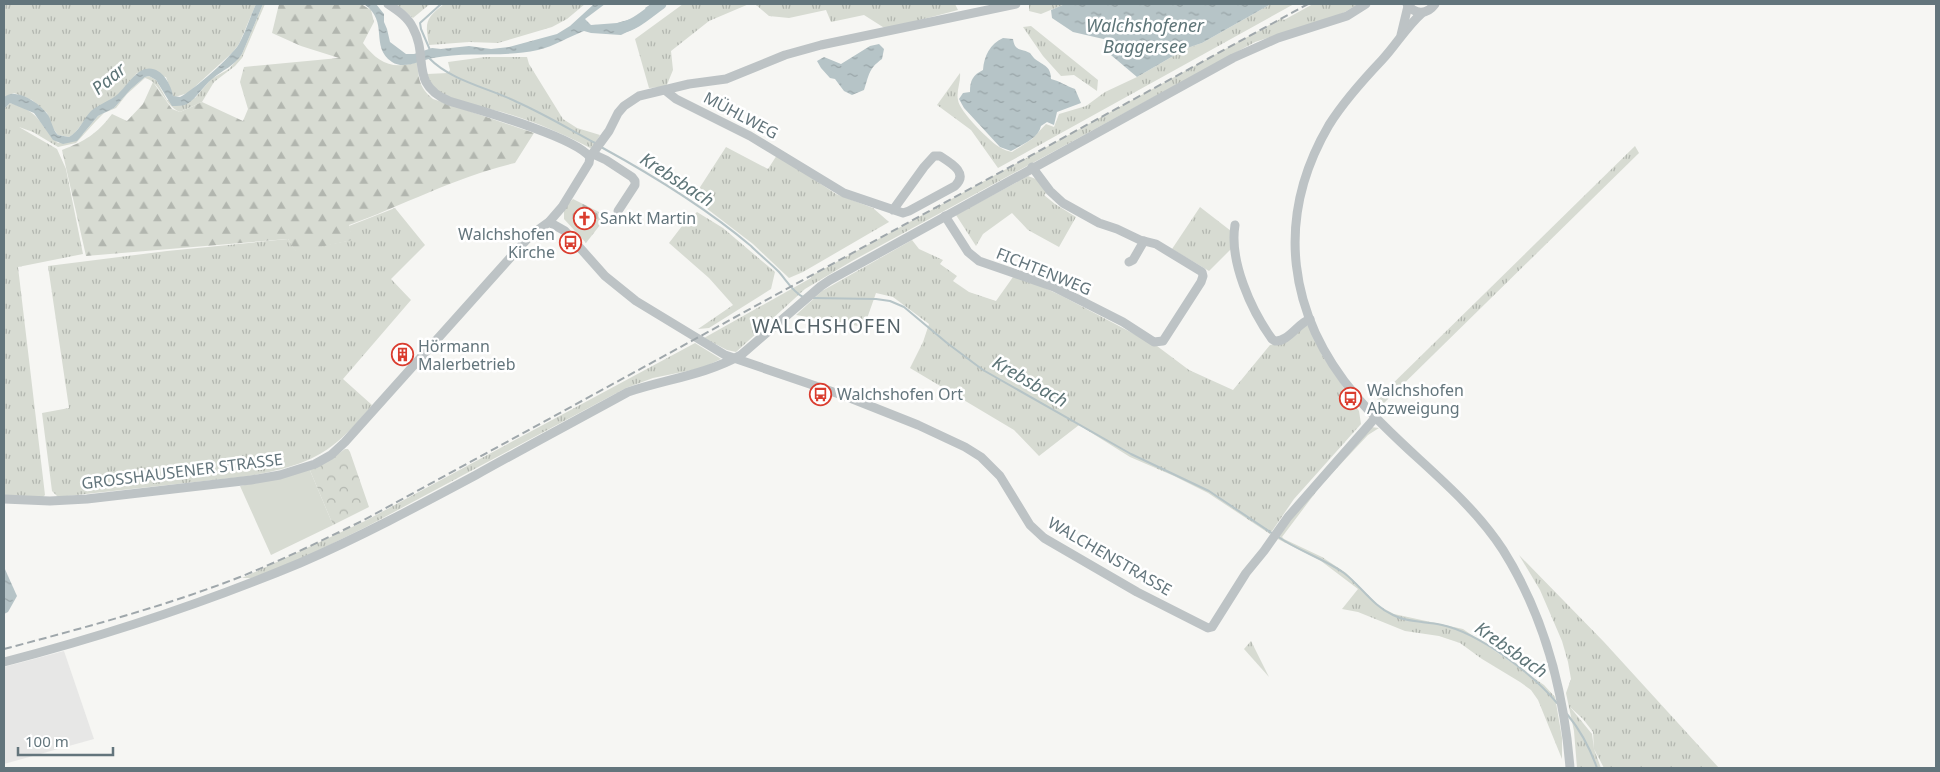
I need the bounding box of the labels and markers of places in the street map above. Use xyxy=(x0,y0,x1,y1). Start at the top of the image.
church icon: Sankt Martin xyxy=(572,206,596,230)
place label: Sankt Martin xyxy=(600,207,696,229)
place label: Walchshofen Kirche xyxy=(458,223,555,263)
bus stop icon: Walchshofen Kirche xyxy=(559,231,583,255)
place label: Hörmann Malerbetrieb xyxy=(418,335,516,375)
building icon: Hörmann Malerbetrieb xyxy=(390,343,414,367)
place label: Walchshofen Abzweigung xyxy=(1367,379,1464,419)
bus stop icon: Walchshofen Ort xyxy=(809,382,833,406)
place label: Walchshofen Ort xyxy=(837,383,963,405)
bus stop icon: Walchshofen Abzweigung xyxy=(1339,387,1363,411)

